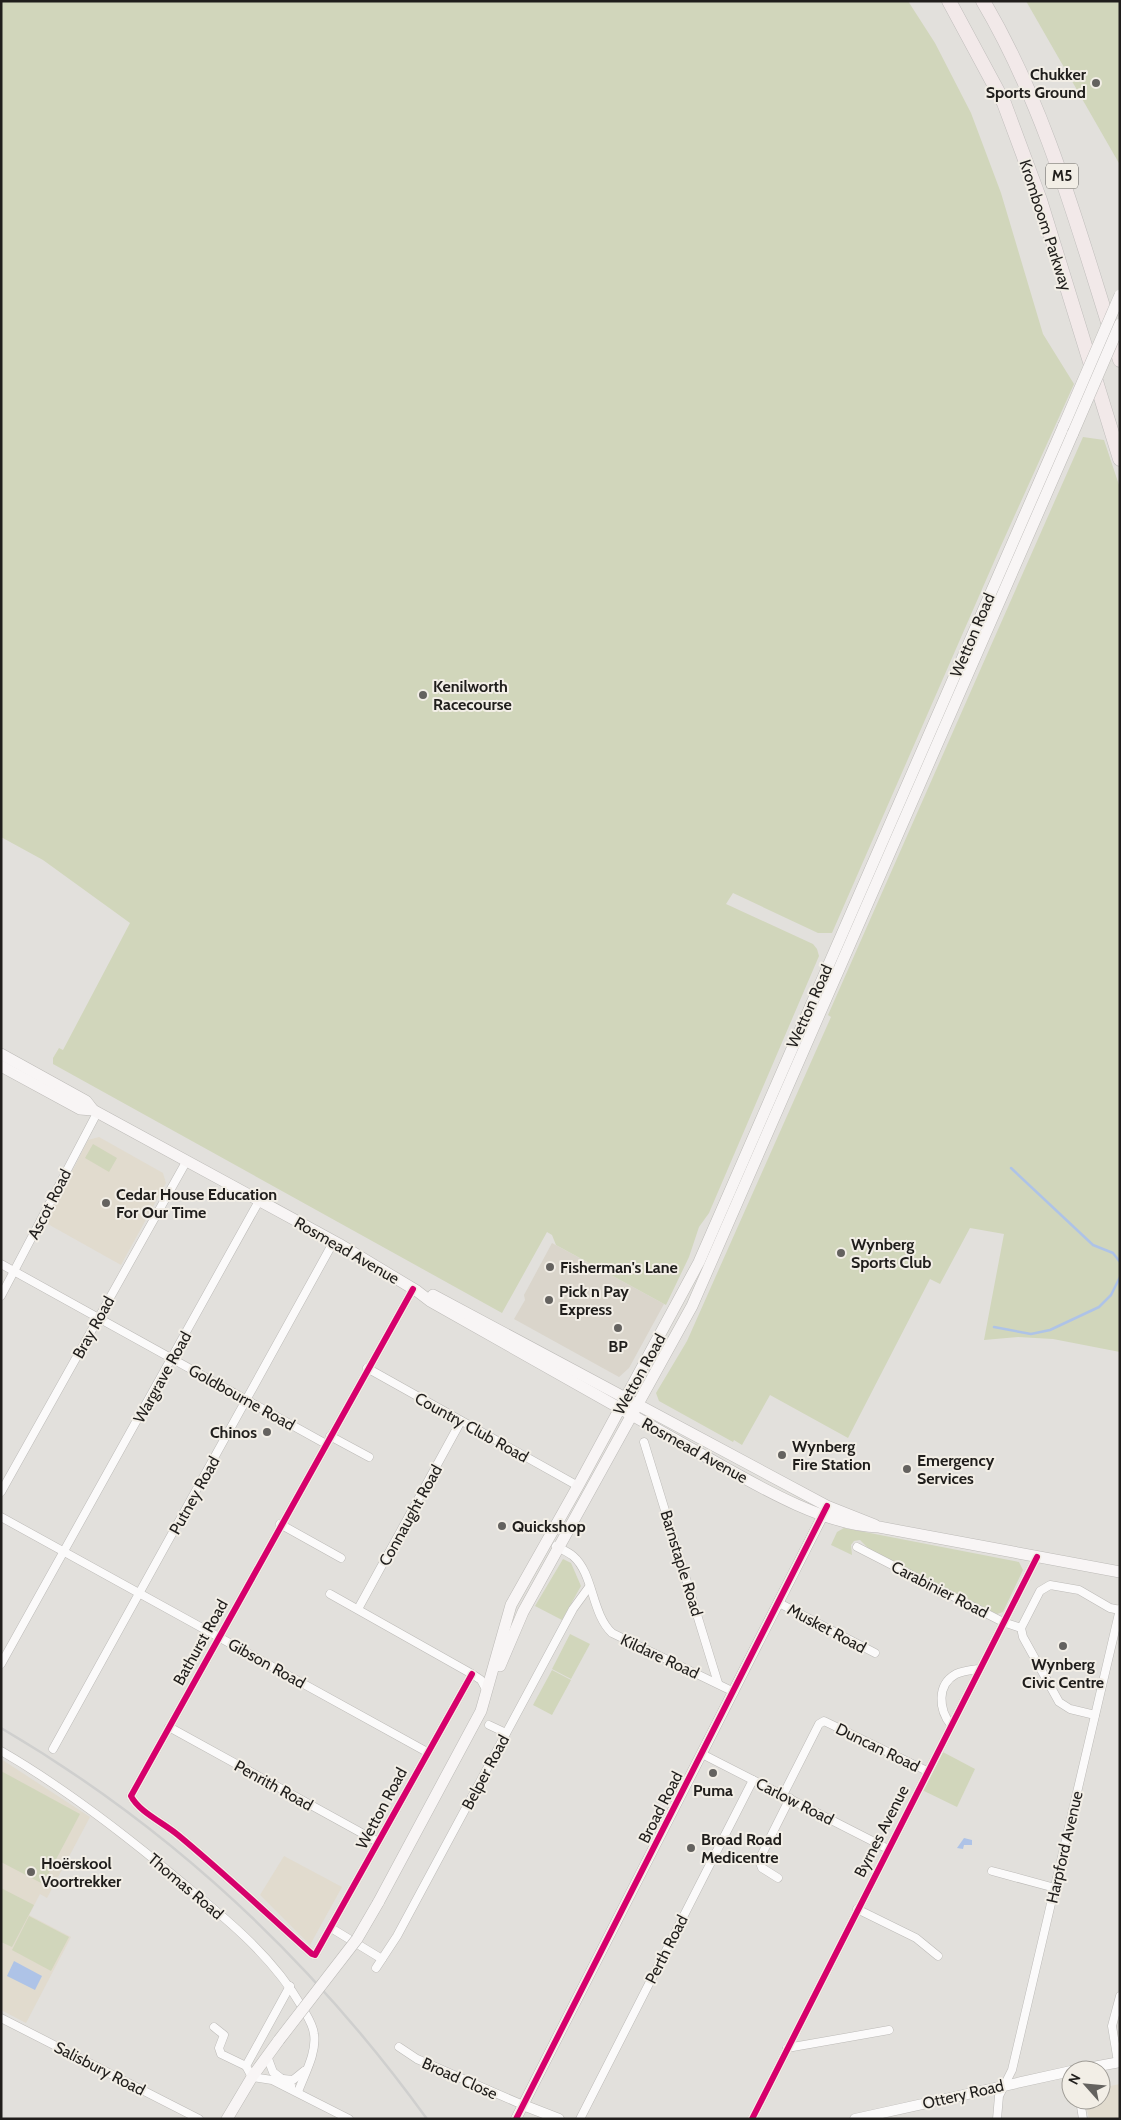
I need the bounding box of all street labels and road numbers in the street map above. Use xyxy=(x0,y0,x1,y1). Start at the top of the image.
street label: Kromboom Parkway xyxy=(1015,157,1076,293)
road number: M5 xyxy=(1046,164,1078,188)
street label: Wetton Road xyxy=(946,590,999,680)
street label: Wetton Road xyxy=(783,961,836,1051)
street label: Ascot Road xyxy=(24,1166,75,1242)
street label: Rosmead Avenue xyxy=(291,1213,403,1288)
street label: Bray Road xyxy=(69,1293,118,1362)
street label: Wargrave Road xyxy=(129,1328,195,1426)
street label: Wetton Road xyxy=(609,1331,669,1418)
street label: Goldbourne Road xyxy=(185,1360,298,1434)
street label: Country Club Road xyxy=(412,1388,532,1467)
street label: Rosmead Avenue xyxy=(639,1414,751,1487)
street label: Putney Road xyxy=(165,1453,224,1538)
street label: Connaught Road xyxy=(375,1461,446,1569)
street label: Barnstaple Road xyxy=(656,1508,707,1619)
street label: Carabinier Road xyxy=(888,1557,991,1622)
street label: Bathurst Road xyxy=(169,1596,232,1688)
street label: Musket Road xyxy=(784,1600,869,1657)
street label: Kildare Road xyxy=(618,1630,702,1683)
street label: Gibson Road xyxy=(225,1634,309,1692)
street label: Duncan Road xyxy=(833,1719,923,1776)
street label: Belper Road xyxy=(458,1732,513,1813)
street label: Penrith Road xyxy=(231,1756,316,1815)
street label: Wetton Road xyxy=(352,1764,411,1852)
street label: Broad Road xyxy=(634,1768,687,1846)
street label: Carlow Road xyxy=(753,1774,837,1829)
street label: Byrnes Avenue xyxy=(850,1782,913,1880)
street label: Harpford Avenue xyxy=(1042,1789,1087,1905)
street label: Thomas Road xyxy=(144,1849,227,1923)
street label: Perth Road xyxy=(641,1912,692,1987)
street label: Salisbury Road xyxy=(51,2037,148,2100)
street label: Broad Close xyxy=(419,2053,500,2103)
street label: Ottery Road xyxy=(921,2076,1006,2113)

